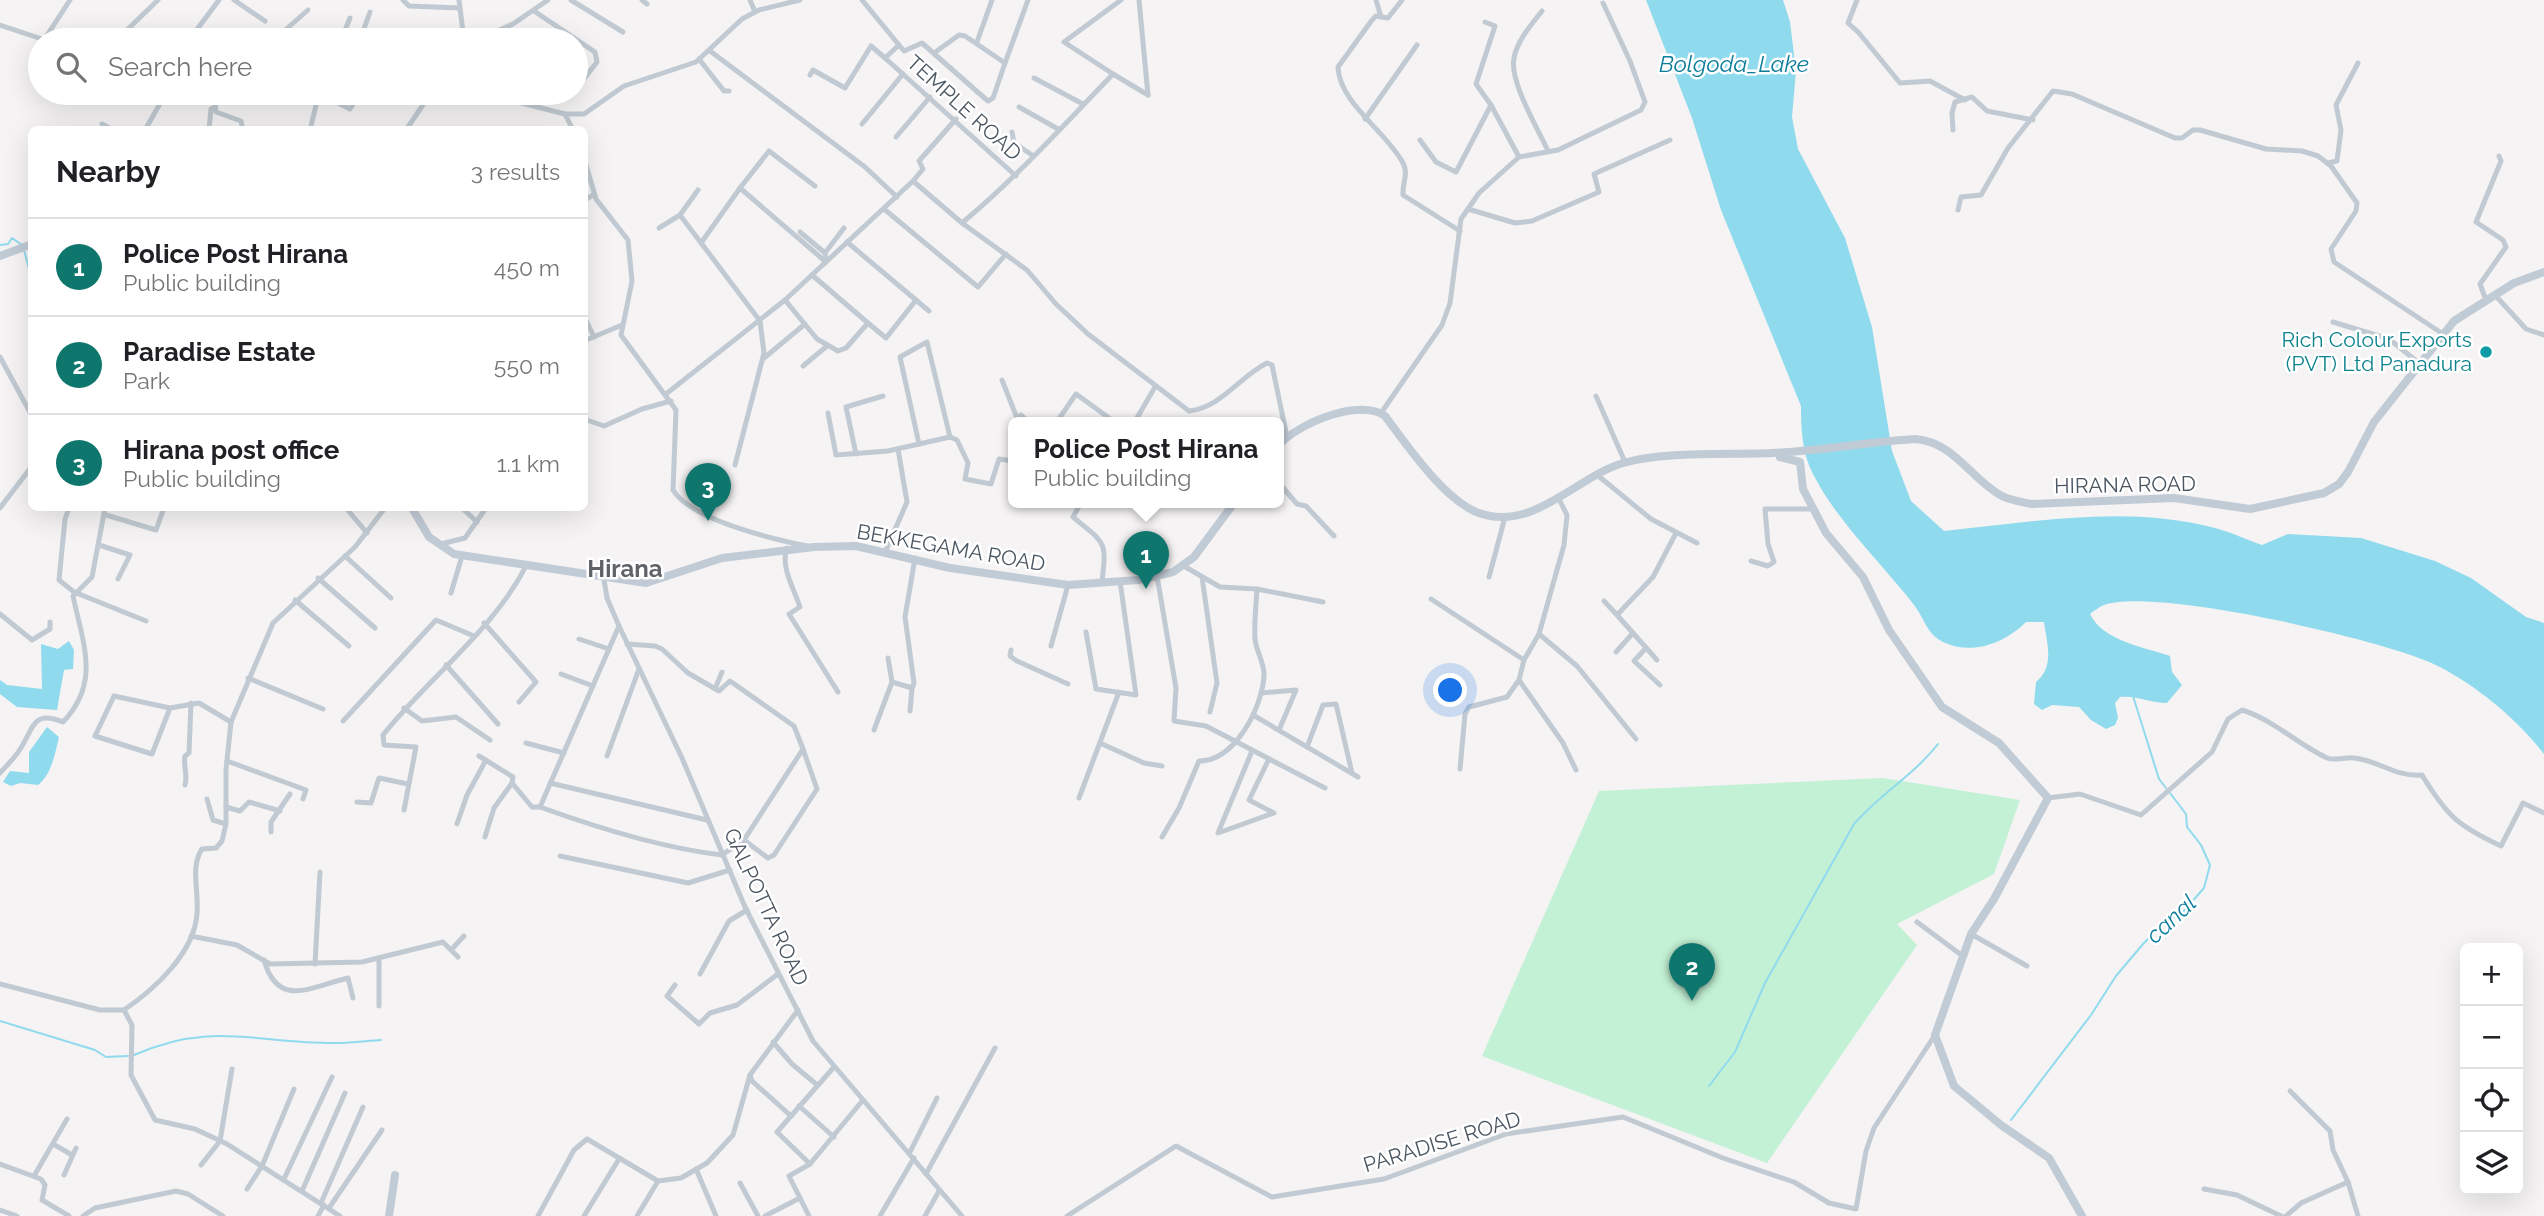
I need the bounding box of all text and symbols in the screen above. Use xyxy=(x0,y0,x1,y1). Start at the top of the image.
search box xyxy=(28,28,588,105)
icon: search xyxy=(52,48,90,86)
street label: TEMPLE ROAD xyxy=(902,50,1027,166)
water label: Bolgoda_Lake xyxy=(1659,50,1809,77)
text: Search here xyxy=(108,52,252,82)
text: Nearby xyxy=(56,154,160,189)
text: 3 results xyxy=(471,158,560,185)
text: Police Post Hirana xyxy=(123,239,348,269)
text: 1 xyxy=(73,254,85,281)
text: 450 m xyxy=(494,254,560,281)
text: Public building xyxy=(123,269,281,296)
place label: Rich Colour Exports (PVT) Ltd Panadura xyxy=(2281,327,2472,376)
text: Paradise Estate xyxy=(123,337,315,367)
marker: Rich Colour Exports (PVT) Ltd Panadura xyxy=(2478,344,2494,360)
text: 2 xyxy=(73,352,85,379)
text: 550 m xyxy=(494,352,560,379)
text: Park xyxy=(123,367,170,394)
popup xyxy=(1008,417,1284,508)
text: Police Post Hirana xyxy=(1033,434,1259,464)
text: Hirana post office xyxy=(123,435,339,465)
text: 3 xyxy=(73,450,85,477)
text: 1.1 km xyxy=(497,450,560,477)
pin: 3 xyxy=(685,463,731,521)
text: Public building xyxy=(1033,464,1191,491)
text: Public building xyxy=(123,465,281,492)
street label: HIRANA ROAD xyxy=(2054,471,2196,498)
street label: BEKKEGAMA ROAD xyxy=(855,519,1047,576)
pin: 1 xyxy=(1123,531,1169,589)
district label: Hirana xyxy=(587,554,663,583)
your location xyxy=(1433,673,1467,707)
street label: GALPOTTA ROAD xyxy=(719,824,814,990)
water label: canal xyxy=(2140,889,2201,948)
pin: 2 xyxy=(1669,943,1715,1001)
map controls xyxy=(2460,943,2523,1195)
button: + xyxy=(2460,943,2523,1006)
button: − xyxy=(2460,1006,2523,1069)
button: locate xyxy=(2460,1069,2523,1132)
street label: PARADISE ROAD xyxy=(1360,1106,1524,1177)
button: layers xyxy=(2460,1132,2523,1195)

